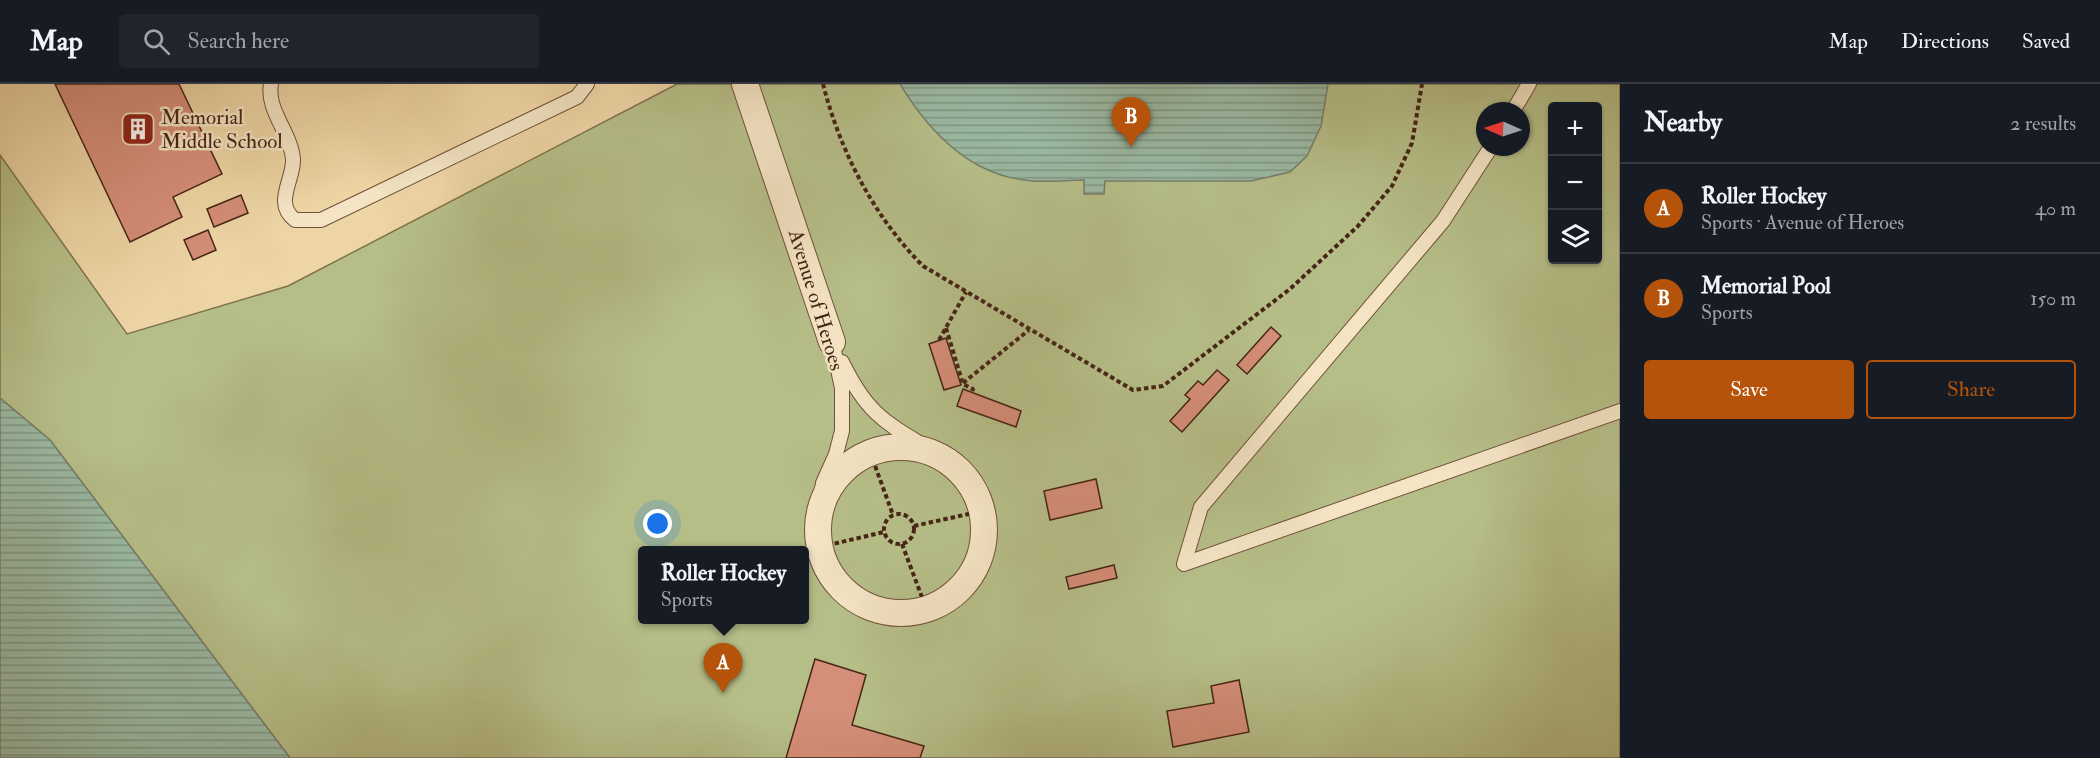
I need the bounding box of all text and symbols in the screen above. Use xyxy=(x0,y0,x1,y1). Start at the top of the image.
search box xyxy=(119,14,539,68)
text: Map xyxy=(30,24,83,59)
icon: search xyxy=(140,25,173,58)
text: Search here xyxy=(188,27,289,55)
text: Map xyxy=(1828,28,1868,55)
text: Directions xyxy=(1901,28,1989,55)
text: Saved xyxy=(2022,28,2070,55)
pin: B xyxy=(1112,98,1150,147)
north arrow xyxy=(1476,102,1530,156)
map controls xyxy=(1548,102,1602,264)
button: + xyxy=(1548,102,1602,156)
place label: Memorial Middle School xyxy=(161,104,283,155)
text: Nearby xyxy=(1644,107,1722,139)
building icon: Memorial Middle School xyxy=(120,111,156,147)
text: 2 results xyxy=(2010,111,2076,136)
button: − xyxy=(1548,156,1602,210)
text: Roller Hockey xyxy=(1701,182,1827,210)
text: A xyxy=(1657,196,1670,221)
text: 40 m xyxy=(2035,196,2076,221)
button: layers xyxy=(1548,210,1602,264)
text: Sports · Avenue of Heroes xyxy=(1701,210,1904,235)
street label: Avenue of Heroes xyxy=(781,225,850,374)
text: Memorial Pool xyxy=(1701,272,1831,300)
text: B xyxy=(1657,286,1670,311)
text: 150 m xyxy=(2030,286,2076,311)
text: Sports xyxy=(1701,300,1753,325)
button: Save xyxy=(1644,360,1854,419)
button: Share xyxy=(1866,360,2076,419)
your location xyxy=(643,509,672,538)
popup xyxy=(638,546,809,624)
text: Roller Hockey xyxy=(661,559,786,587)
text: Sports xyxy=(661,587,712,612)
pin: A xyxy=(704,644,742,693)

